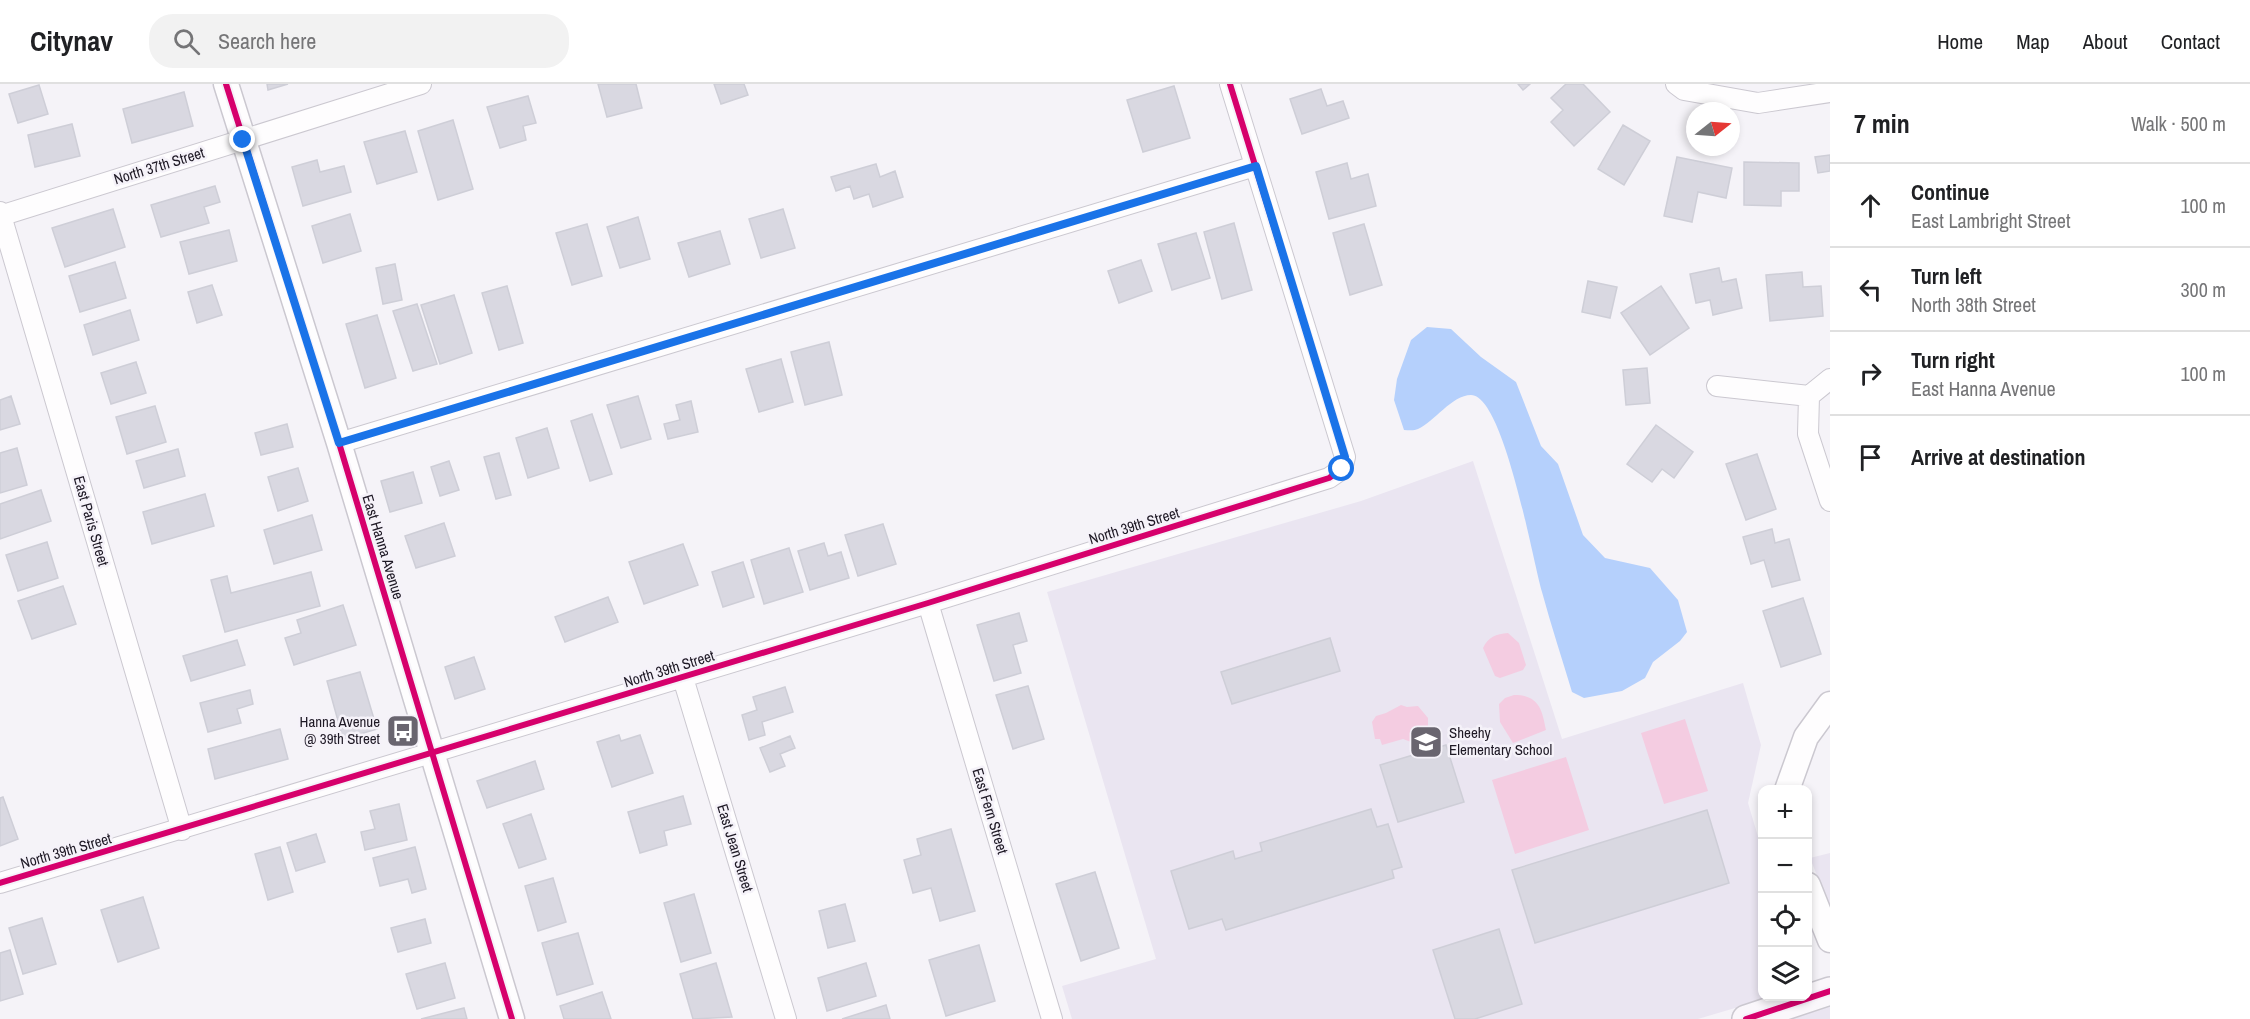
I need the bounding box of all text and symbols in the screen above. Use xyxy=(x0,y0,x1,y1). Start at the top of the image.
search box xyxy=(149,14,569,68)
text: Citynav xyxy=(30,22,113,60)
icon: search xyxy=(170,25,203,58)
text: Search here xyxy=(218,26,316,56)
text: Home xyxy=(1937,27,1983,56)
text: Map xyxy=(2016,27,2050,56)
text: About xyxy=(2083,27,2128,56)
text: Contact xyxy=(2161,27,2220,56)
north arrow xyxy=(1686,102,1740,156)
text: 7 min xyxy=(1854,106,1910,141)
text: Walk · 500 m xyxy=(2131,110,2226,137)
route end xyxy=(229,126,255,152)
street label: North 37th Street xyxy=(111,142,207,189)
text: Continue xyxy=(1911,177,1989,207)
icon: ahead xyxy=(1854,189,1887,222)
text: 100 m xyxy=(2180,192,2226,219)
text: East Lambright Street xyxy=(1911,207,2071,234)
text: Turn left xyxy=(1911,261,1982,291)
icon: left xyxy=(1854,273,1887,306)
text: 300 m xyxy=(2180,276,2226,303)
text: North 38th Street xyxy=(1911,291,2036,318)
text: Turn right xyxy=(1911,345,1995,375)
icon: right xyxy=(1854,357,1887,390)
text: 100 m xyxy=(2180,360,2226,387)
text: East Hanna Avenue xyxy=(1911,375,2056,402)
icon: arrive xyxy=(1854,441,1887,474)
text: Arrive at destination xyxy=(1911,442,2085,472)
route start xyxy=(1328,455,1354,481)
street label: East Paris Street xyxy=(69,473,115,569)
street label: East Hanna Avenue xyxy=(358,492,409,602)
street label: North 39th Street xyxy=(1086,502,1182,549)
street label: North 39th Street xyxy=(621,645,717,692)
place label: Hanna Avenue @ 39th Street xyxy=(300,711,381,749)
bus stop icon: Hanna Avenue @ 39th Street xyxy=(385,713,421,749)
place label: Sheehy Elementary School xyxy=(1449,722,1552,760)
school or university icon: Sheehy Elementary School xyxy=(1408,724,1444,760)
street label: East Fern Street xyxy=(967,765,1014,857)
map controls xyxy=(1758,785,1812,1001)
button: + xyxy=(1758,785,1812,839)
street label: East Jean Street xyxy=(712,801,759,895)
street label: North 39th Street xyxy=(18,827,114,874)
button: − xyxy=(1758,839,1812,893)
button: locate xyxy=(1758,893,1812,947)
button: layers xyxy=(1758,947,1812,1001)

